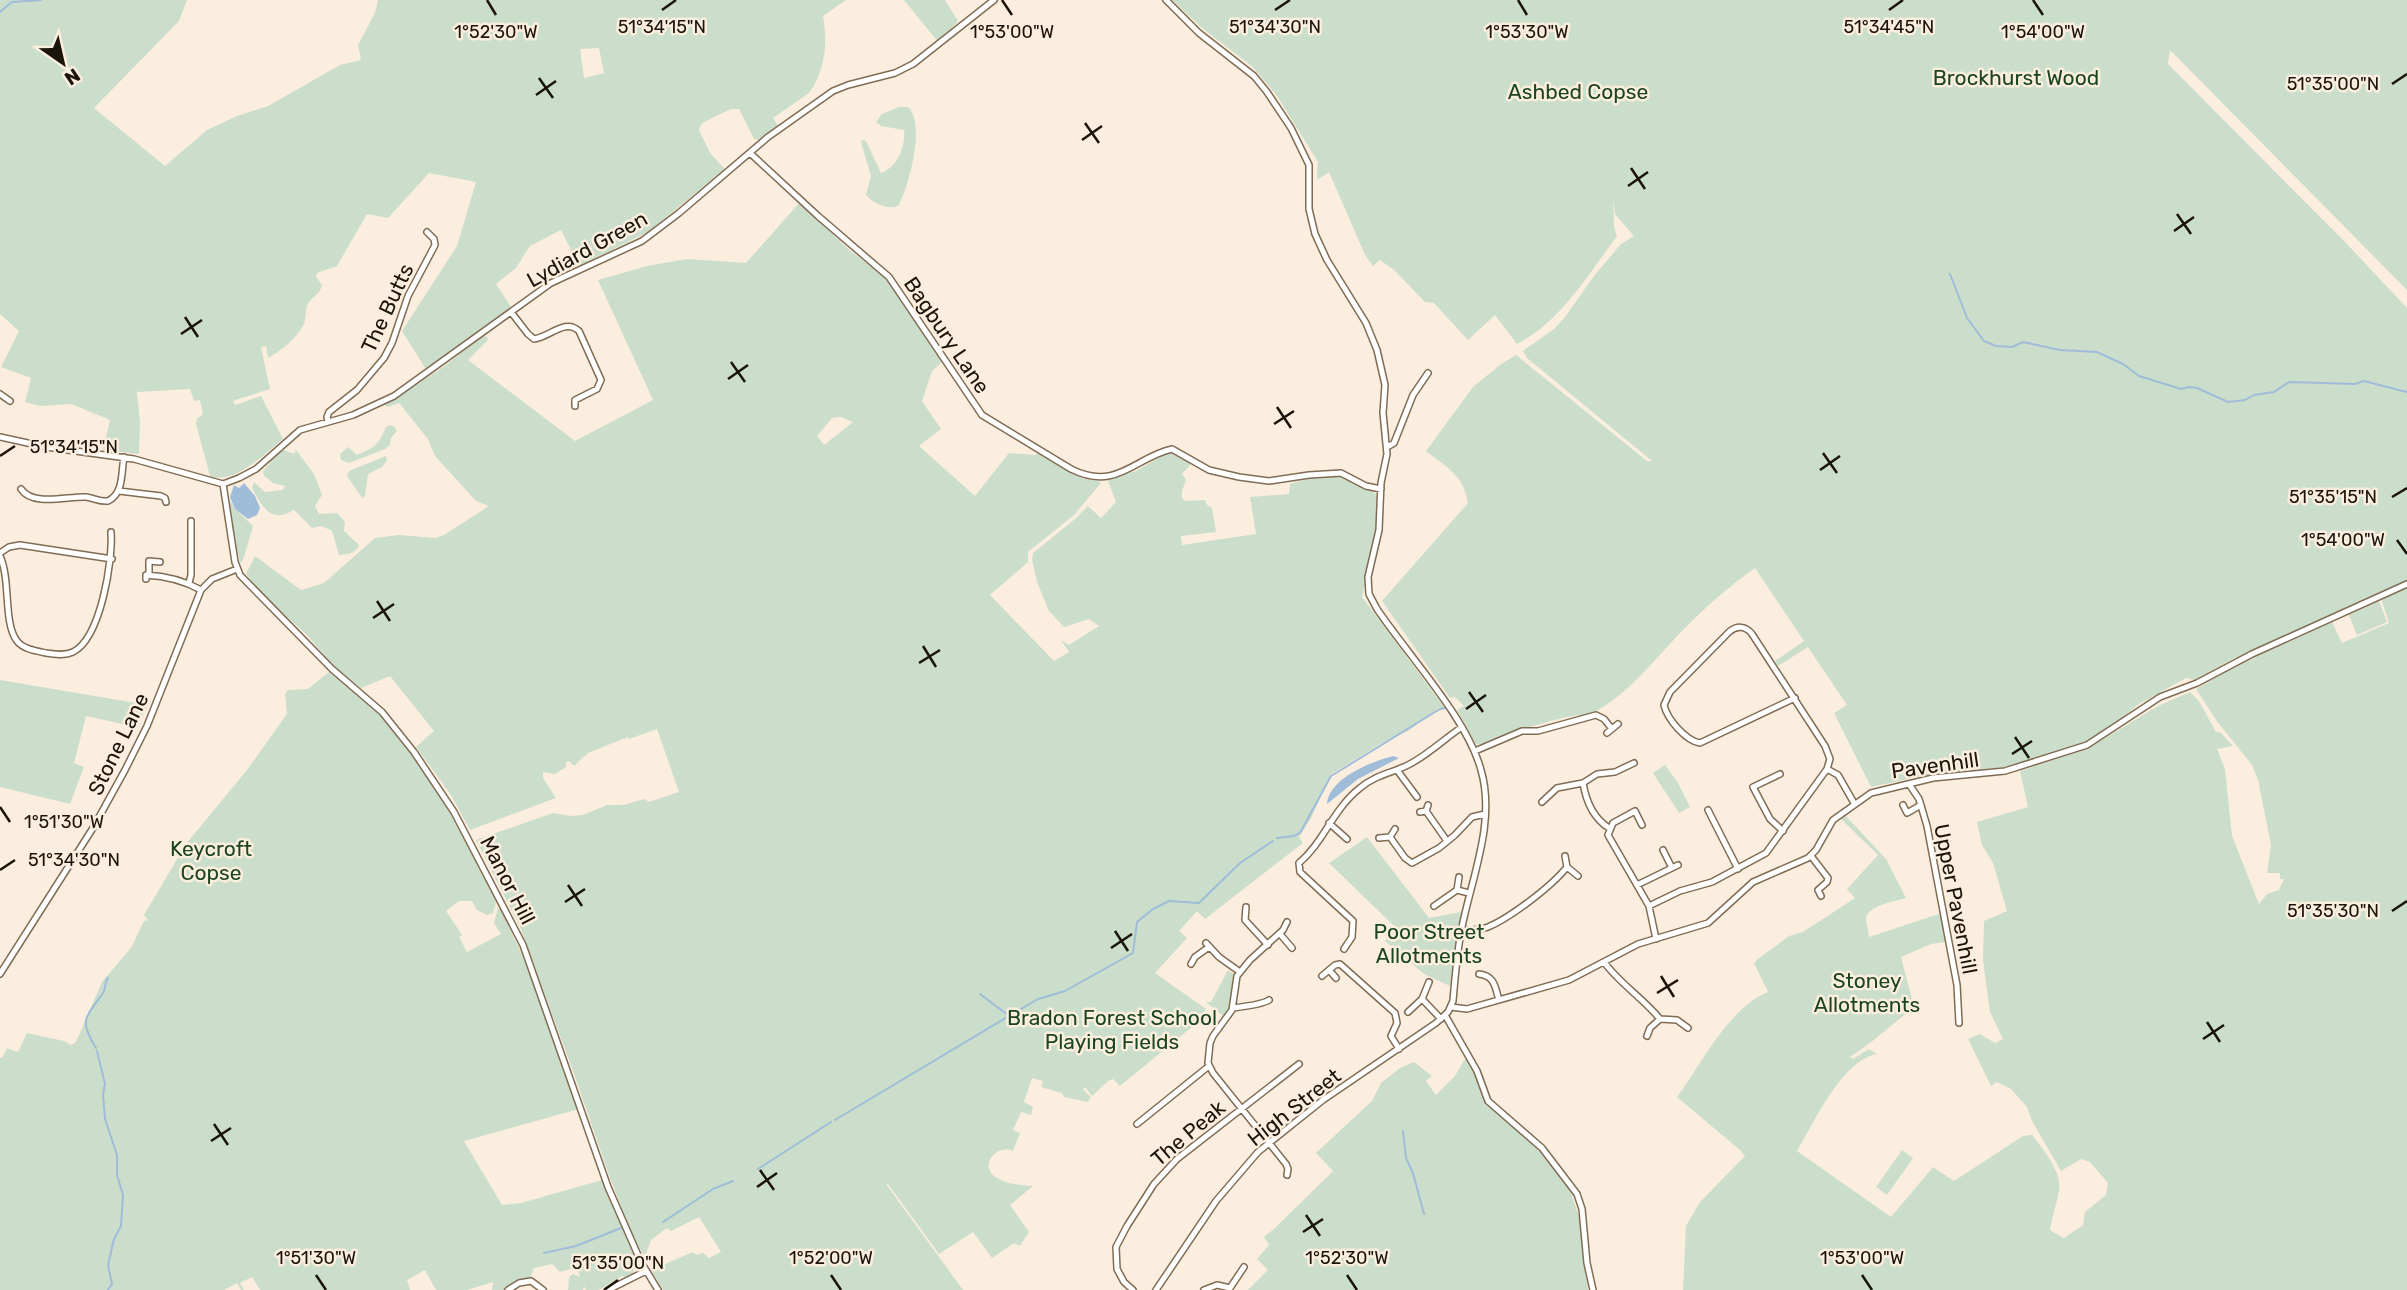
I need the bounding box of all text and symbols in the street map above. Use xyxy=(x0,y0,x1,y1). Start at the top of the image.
text: 51°34'15"N xyxy=(618,16,706,38)
text: 51°34'30"N xyxy=(1229,16,1321,38)
text: 51°34'45"N xyxy=(1844,16,1934,38)
text: 1°52'30"W xyxy=(454,21,538,43)
text: 1°53'00"W xyxy=(970,21,1054,43)
text: 1°53'30"W xyxy=(1485,21,1569,43)
text: 1°54'00"W xyxy=(2001,21,2085,43)
north arrow xyxy=(28,28,98,98)
text: N xyxy=(60,63,84,90)
park label: Brockhurst Wood xyxy=(1933,65,2099,90)
text: 51°35'00"N xyxy=(2287,73,2379,95)
park label: Ashbed Copse xyxy=(1508,79,1648,104)
street label: Lydiard Green xyxy=(522,206,652,292)
street label: The Butts xyxy=(356,260,418,356)
street label: Bagbury Lane xyxy=(899,272,995,398)
text: 51°34'15"N xyxy=(30,436,118,458)
text: 51°35'15"N xyxy=(2289,486,2377,508)
text: 1°54'00"W xyxy=(2301,529,2385,551)
street label: Stone Lane xyxy=(82,689,154,799)
street label: Pavenhill xyxy=(1889,746,1981,784)
text: 1°51'30"W xyxy=(24,811,104,833)
street label: Upper Pavenhill xyxy=(1929,822,1983,976)
street label: Manor Hill xyxy=(475,832,541,928)
park label: Keycroft Copse xyxy=(170,836,252,885)
text: 51°34'30"N xyxy=(28,849,120,871)
text: 51°35'30"N xyxy=(2287,900,2379,922)
park label: Poor Street Allotments xyxy=(1374,919,1484,968)
park label: Stoney Allotments xyxy=(1814,968,1920,1017)
park label: Bradon Forest School Playing Fields xyxy=(1007,1005,1217,1054)
street label: High Street xyxy=(1242,1063,1346,1151)
street label: The Peak xyxy=(1146,1095,1230,1171)
text: 1°51'30"W xyxy=(276,1247,356,1269)
text: 1°52'00"W xyxy=(789,1247,873,1269)
text: 1°52'30"W xyxy=(1305,1247,1389,1269)
text: 1°53'00"W xyxy=(1820,1247,1904,1269)
text: 51°35'00"N xyxy=(572,1252,664,1274)

